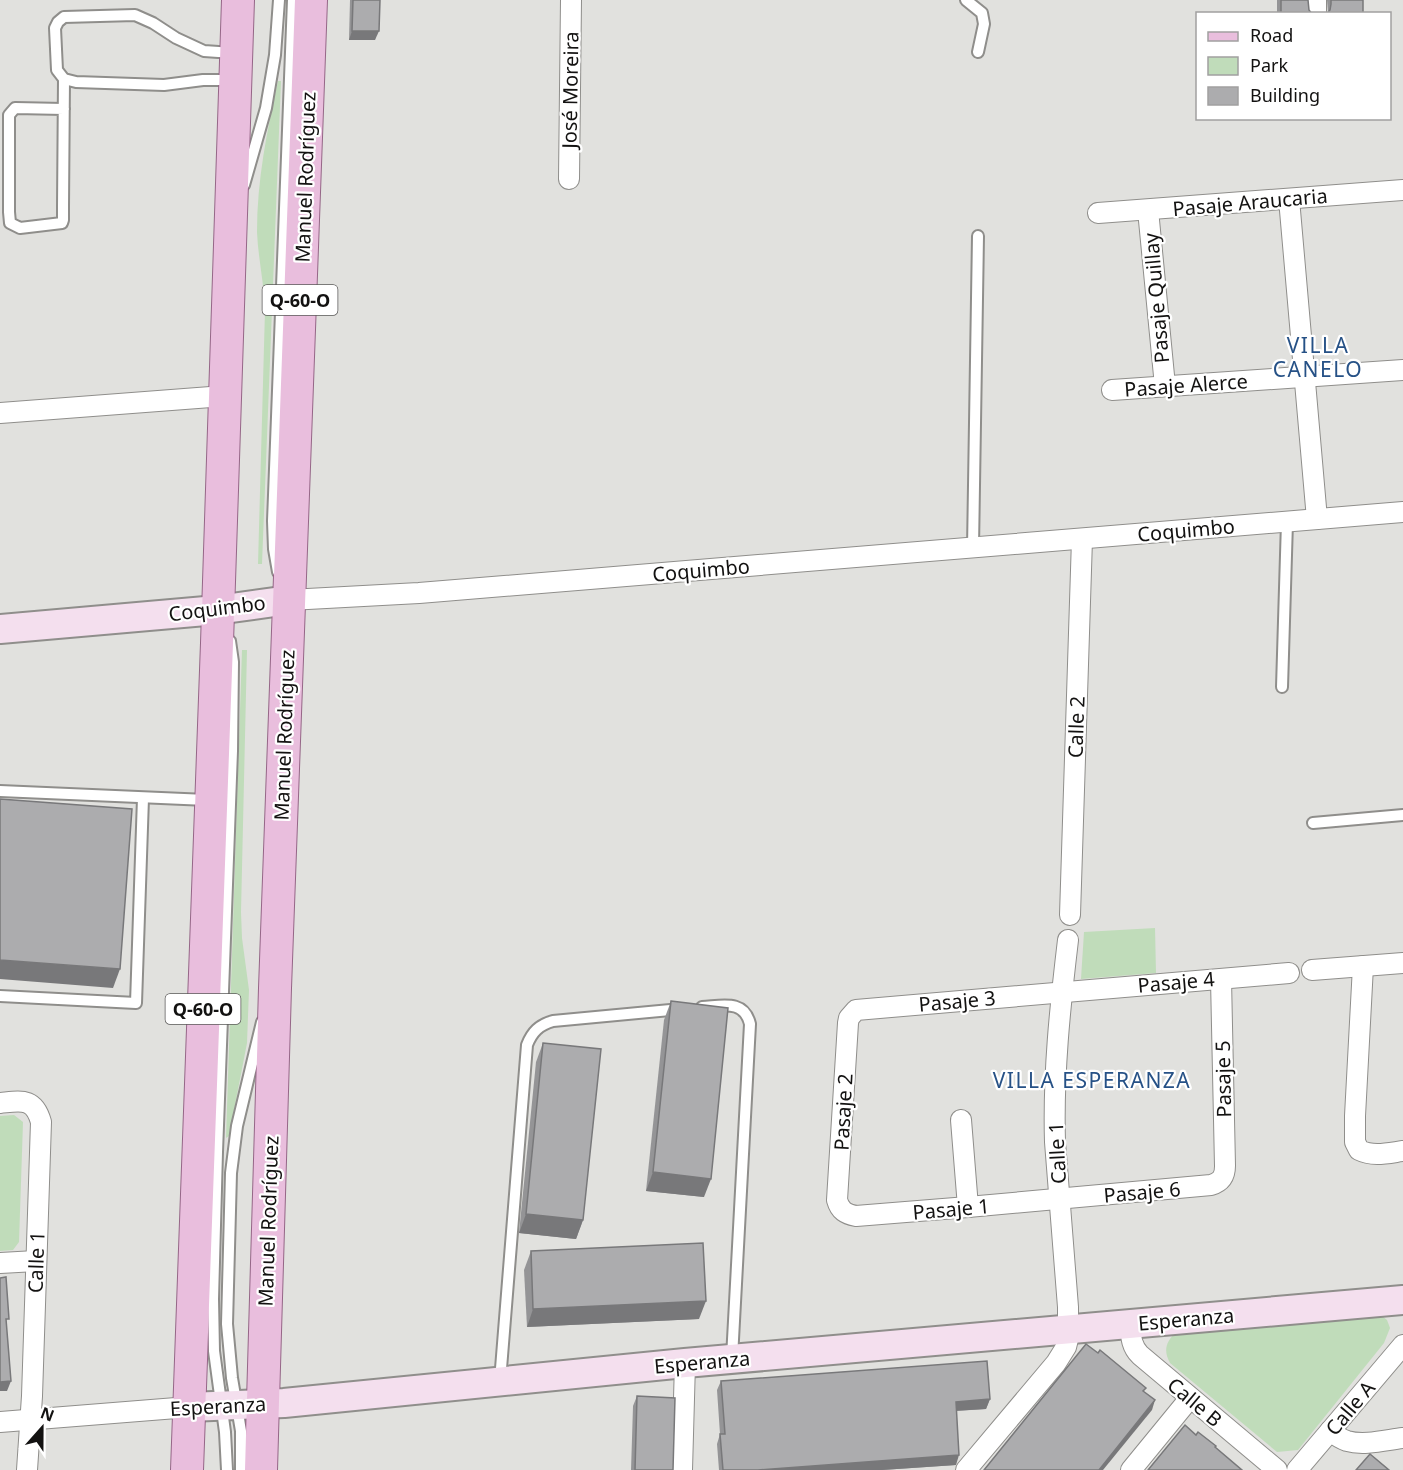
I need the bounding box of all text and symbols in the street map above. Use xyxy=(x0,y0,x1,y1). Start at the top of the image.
legend xyxy=(1196,12,1391,120)
text: Road xyxy=(1250,23,1293,47)
street label: José Moreira xyxy=(555,31,585,151)
text: Park xyxy=(1250,53,1288,77)
text: Building xyxy=(1250,83,1320,107)
street label: Manuel Rodríguez xyxy=(289,91,321,263)
street label: Pasaje Araucaria xyxy=(1171,182,1329,222)
street label: Pasaje Quillay xyxy=(1137,231,1175,364)
road number: Q-60-O xyxy=(262,285,338,315)
district label: VILLA CANELO xyxy=(1273,331,1363,383)
street label: Pasaje Alerce xyxy=(1123,367,1249,403)
street label: Coquimbo xyxy=(1136,512,1236,548)
street label: Coquimbo xyxy=(651,552,751,588)
street label: Coquimbo xyxy=(167,589,267,627)
street label: Manuel Rodríguez xyxy=(268,649,300,821)
street label: Calle 2 xyxy=(1061,695,1091,759)
street label: Pasaje 4 xyxy=(1136,965,1216,999)
street label: Pasaje 3 xyxy=(917,984,997,1018)
road number: Q-60-O xyxy=(166,994,240,1024)
street label: Pasaje 5 xyxy=(1209,1040,1237,1118)
district label: VILLA ESPERANZA xyxy=(993,1066,1191,1094)
street label: Pasaje 2 xyxy=(827,1073,859,1151)
street label: Calle 1 xyxy=(1042,1121,1072,1185)
street label: Manuel Rodríguez xyxy=(252,1135,284,1307)
street label: Pasaje 6 xyxy=(1102,1175,1182,1209)
street label: Pasaje 1 xyxy=(911,1192,991,1226)
street label: Calle 1 xyxy=(21,1230,51,1294)
street label: Esperanza xyxy=(1137,1301,1235,1337)
street label: Esperanza xyxy=(653,1344,751,1380)
street label: Calle B xyxy=(1162,1371,1228,1433)
street label: Calle A xyxy=(1319,1375,1381,1441)
street label: Esperanza xyxy=(169,1390,267,1422)
north arrow xyxy=(12,1398,72,1458)
text: N xyxy=(37,1401,57,1427)

